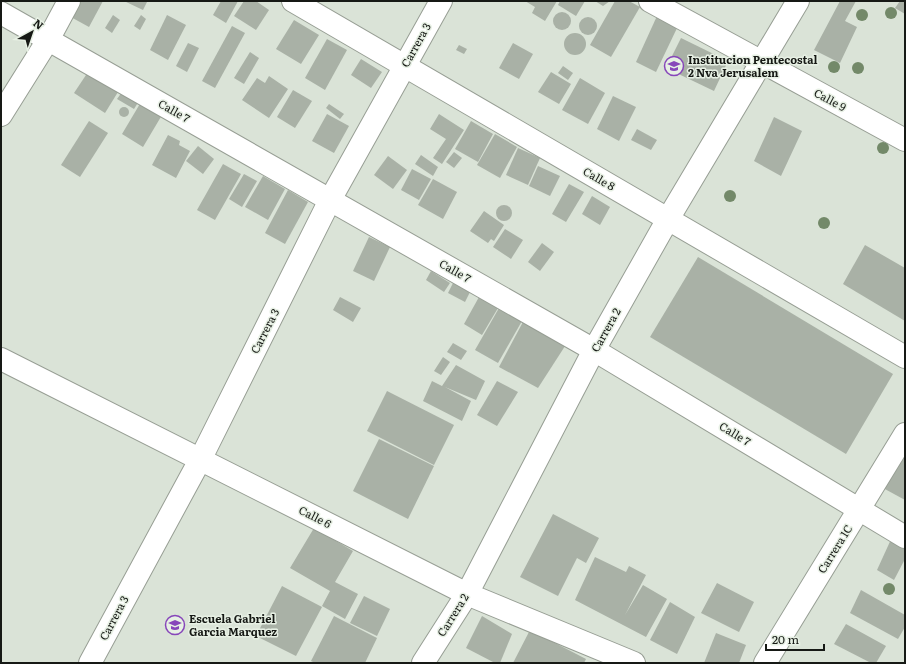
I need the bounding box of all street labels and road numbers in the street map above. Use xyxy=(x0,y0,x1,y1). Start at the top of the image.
street label: Carrera 3 xyxy=(396,19,434,70)
street label: Calle 9 xyxy=(812,84,850,114)
street label: Calle 7 xyxy=(156,95,194,126)
street label: Calle 8 xyxy=(580,163,619,194)
street label: Calle 7 xyxy=(437,255,475,286)
street label: Carrera 2 xyxy=(586,304,624,354)
street label: Carrera 3 xyxy=(246,305,282,356)
street label: Calle 7 xyxy=(717,417,755,449)
street label: Calle 6 xyxy=(296,501,335,531)
street label: Carrera 1C xyxy=(813,521,856,576)
street label: Carrera 2 xyxy=(433,589,472,639)
street label: Carrera 3 xyxy=(95,592,132,643)

